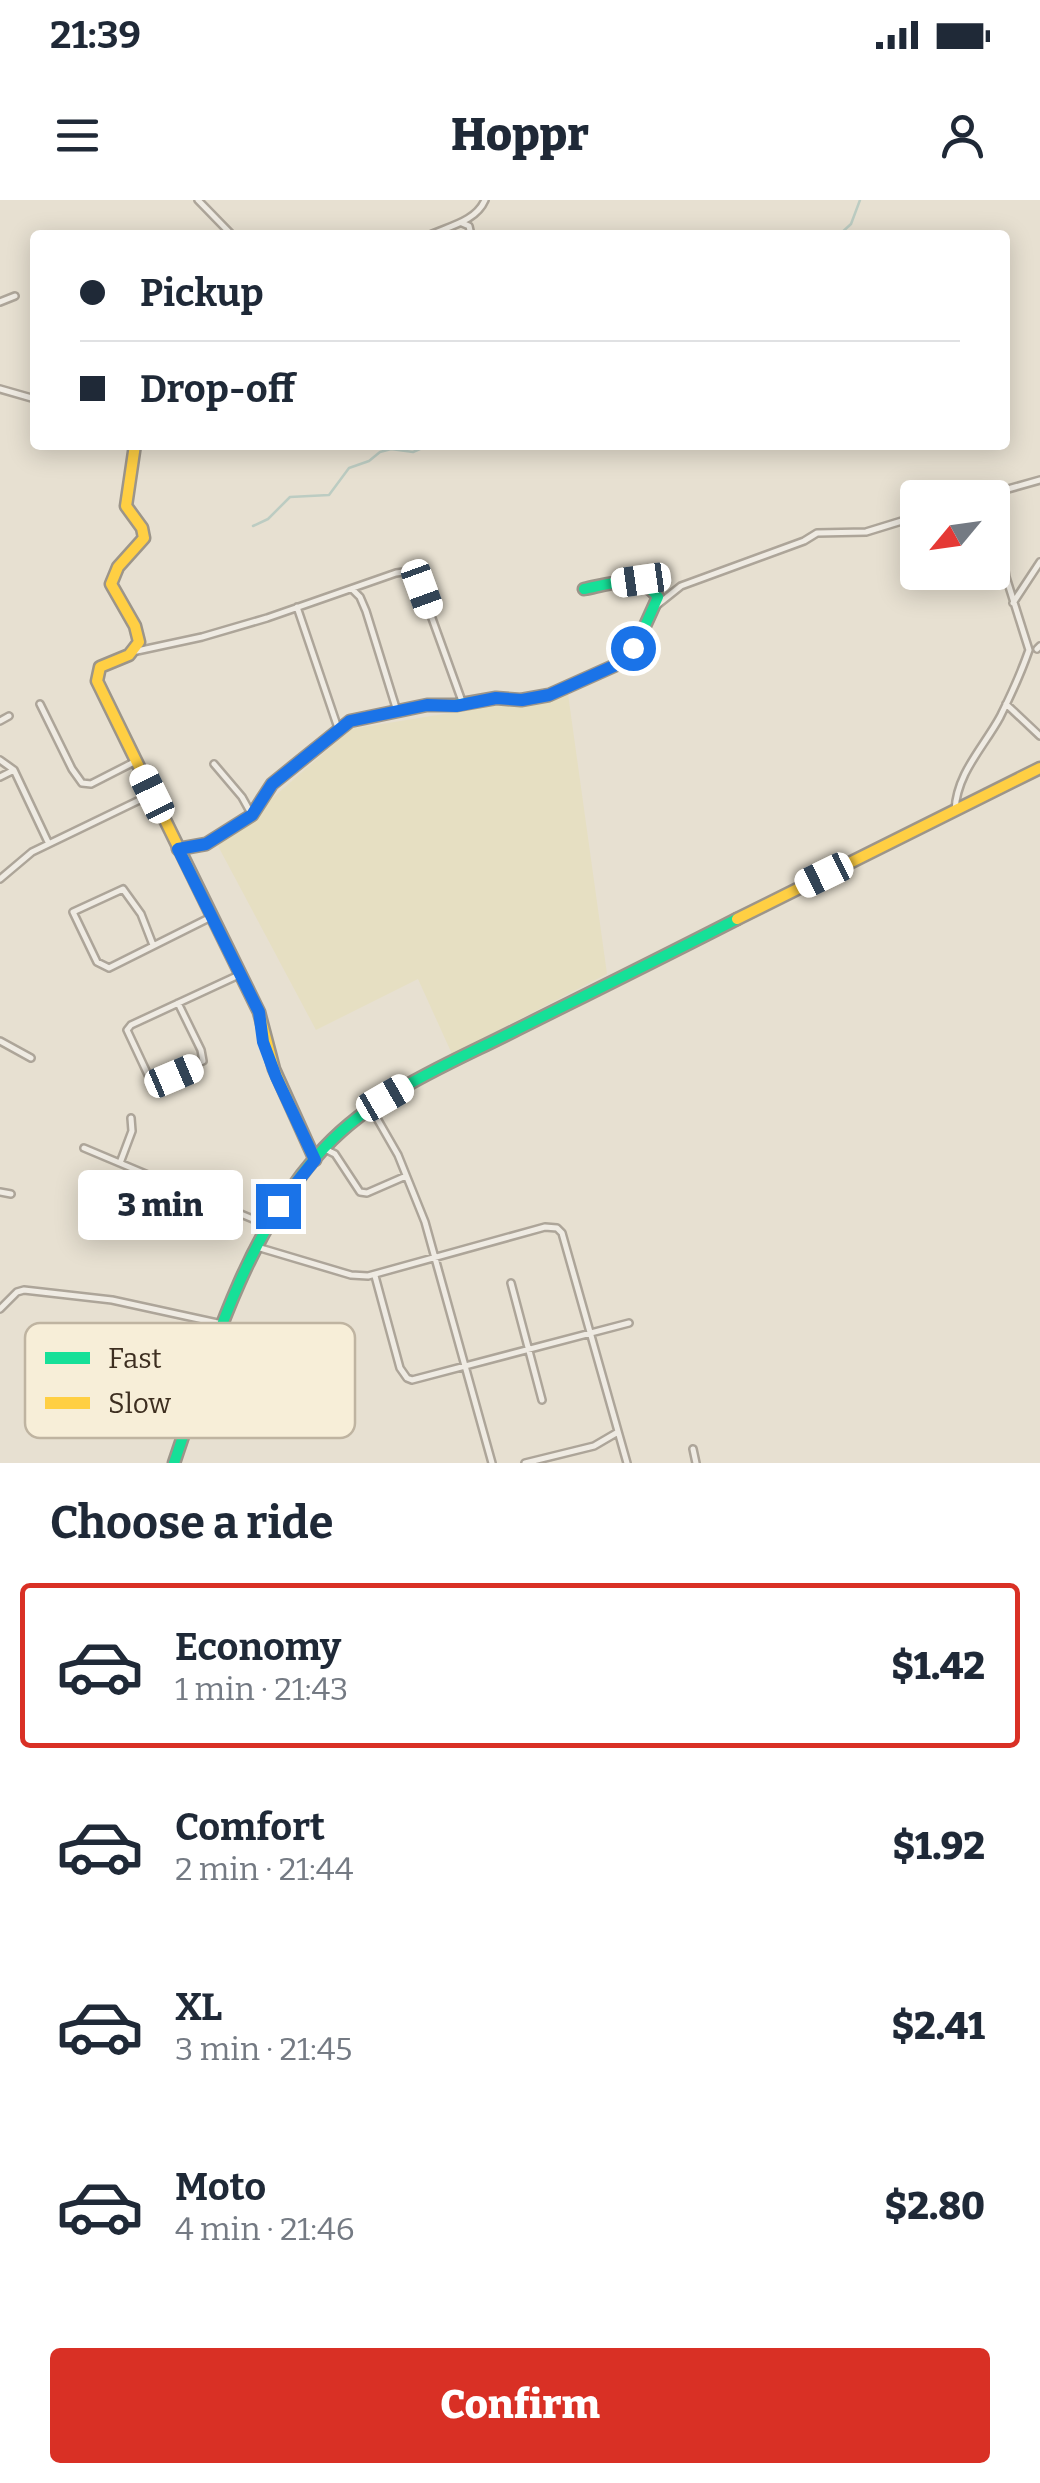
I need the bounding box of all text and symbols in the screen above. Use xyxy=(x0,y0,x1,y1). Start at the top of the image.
text: 21:39 xyxy=(50,12,141,58)
icon: menu xyxy=(50,108,105,163)
text: Hoppr xyxy=(451,108,589,162)
icon: person xyxy=(935,108,990,163)
text: Pickup xyxy=(140,270,264,316)
text: Drop-off xyxy=(140,366,295,412)
north arrow xyxy=(900,480,1010,590)
map controls xyxy=(900,480,1010,590)
car xyxy=(398,556,446,622)
car xyxy=(609,561,673,599)
route start xyxy=(611,626,656,671)
car xyxy=(125,760,179,828)
car xyxy=(790,848,858,902)
car xyxy=(141,1050,207,1102)
car xyxy=(352,1070,418,1126)
callout: 3 min xyxy=(78,1171,243,1241)
route end xyxy=(256,1184,301,1229)
text: 3 min xyxy=(118,1186,203,1224)
legend xyxy=(25,1323,355,1438)
text: Fast xyxy=(108,1342,162,1375)
text: Slow xyxy=(108,1387,171,1420)
text: Choose a ride xyxy=(50,1496,333,1550)
icon: car xyxy=(55,1621,145,1711)
text: Economy xyxy=(175,1624,341,1670)
text: $1.42 xyxy=(891,1643,985,1689)
text: 1 min · 21:43 xyxy=(175,1670,348,1708)
icon: car xyxy=(55,1801,145,1891)
text: Comfort xyxy=(175,1804,325,1850)
text: $1.92 xyxy=(892,1823,985,1869)
text: 2 min · 21:44 xyxy=(175,1850,353,1888)
icon: car xyxy=(55,1981,145,2071)
text: XL xyxy=(175,1984,222,2030)
text: $2.41 xyxy=(891,2003,985,2049)
text: 3 min · 21:45 xyxy=(175,2030,352,2068)
icon: car xyxy=(55,2161,145,2251)
text: Moto xyxy=(175,2164,266,2210)
text: $2.80 xyxy=(884,2183,985,2229)
text: 4 min · 21:46 xyxy=(175,2210,355,2248)
button: Confirm xyxy=(50,2348,990,2463)

